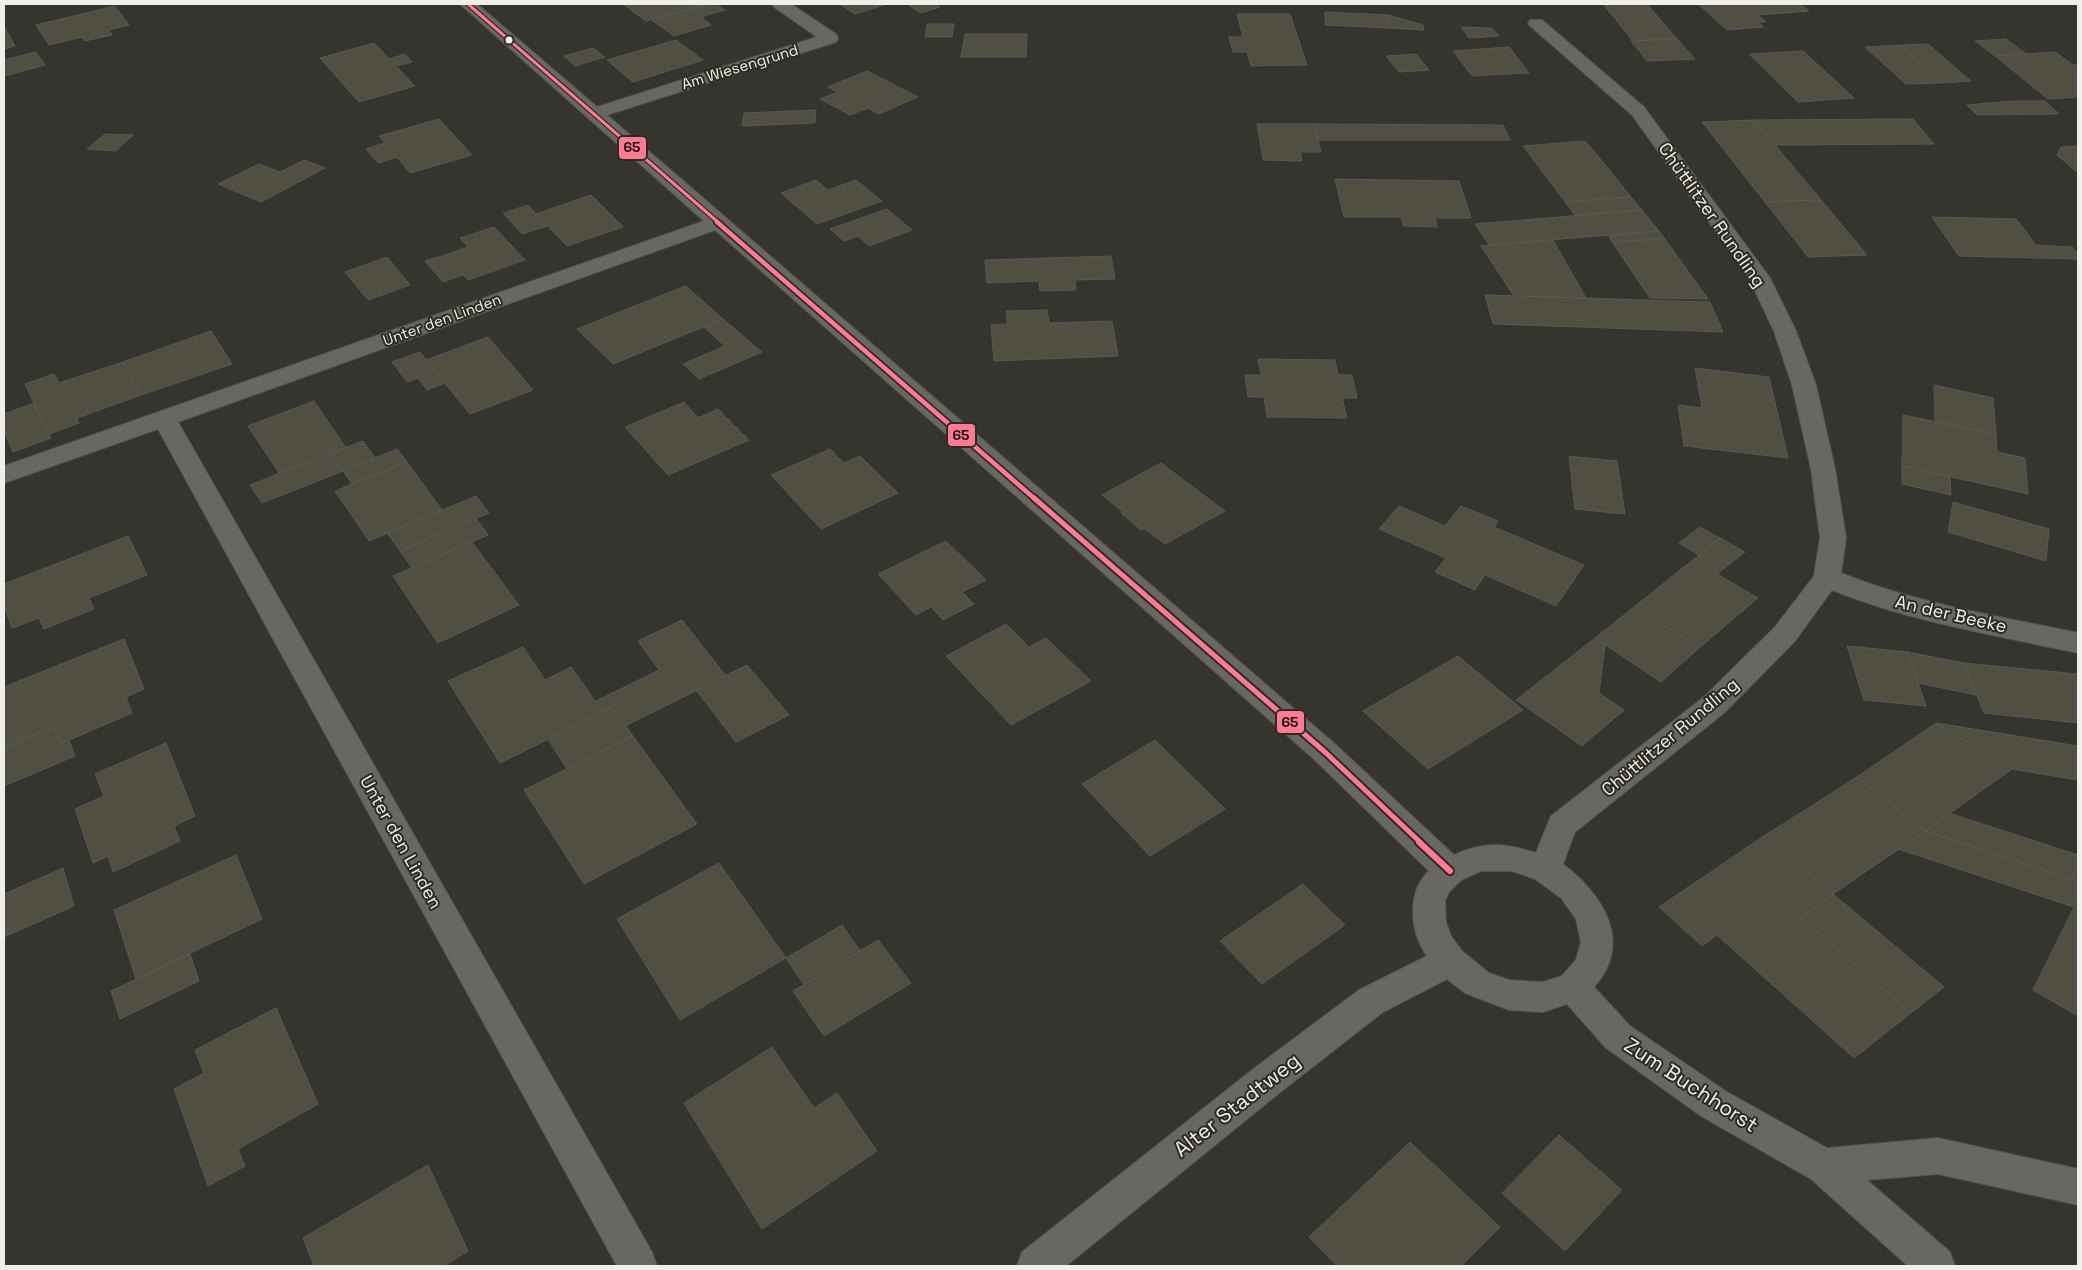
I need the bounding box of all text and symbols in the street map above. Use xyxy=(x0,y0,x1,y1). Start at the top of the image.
unlabelled marker xyxy=(504,35,514,45)
street label: Am Wiesengrund xyxy=(679,40,801,93)
line badge: 65 xyxy=(618,136,647,160)
text: 65 xyxy=(623,138,641,156)
street label: Chüttlitzer Rundling xyxy=(1654,138,1771,292)
street label: Unter den Linden xyxy=(380,289,504,350)
line badge: 65 xyxy=(947,423,976,447)
text: 65 xyxy=(952,426,970,444)
street label: An der Beeke xyxy=(1893,590,2009,638)
street label: Chüttlitzer Rundling xyxy=(1596,672,1743,801)
line badge: 65 xyxy=(1276,710,1305,734)
text: 65 xyxy=(1281,713,1299,731)
street label: Unter den Linden xyxy=(355,771,448,913)
street label: Zum Buchhorst xyxy=(1619,1031,1763,1138)
street label: Alter Stadtweg xyxy=(1168,1047,1305,1162)

